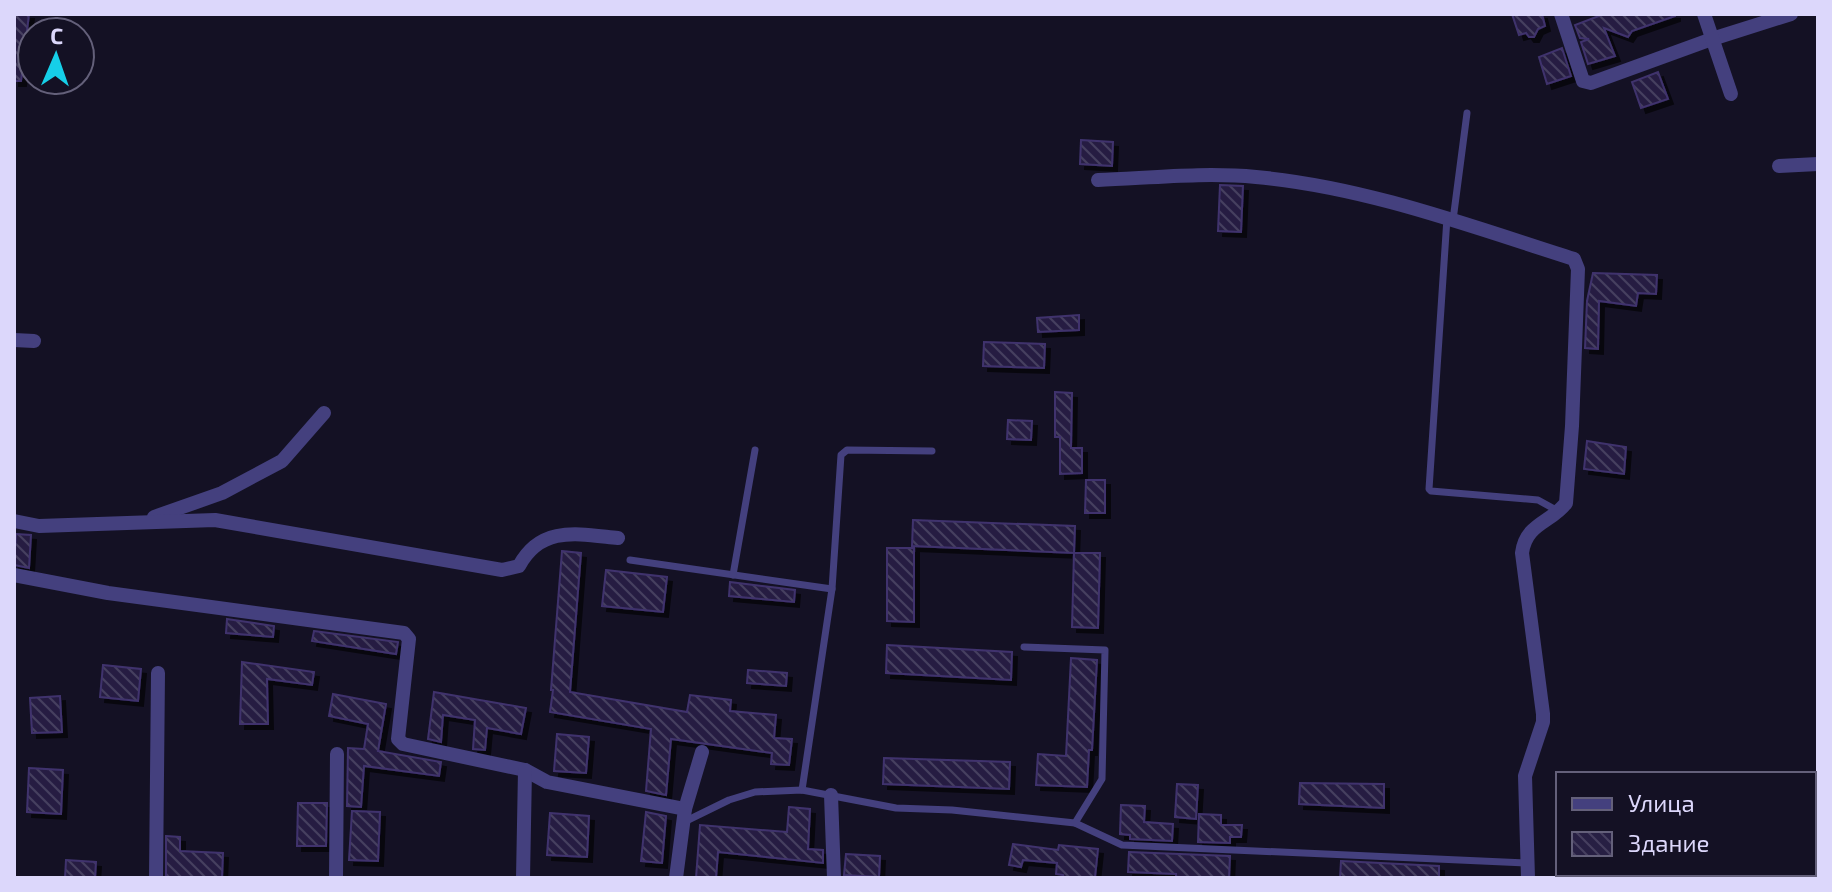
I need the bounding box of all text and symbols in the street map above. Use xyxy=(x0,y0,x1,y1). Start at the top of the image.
north arrow xyxy=(16,16,96,96)
text: С xyxy=(50,22,64,48)
legend xyxy=(1556,772,1816,876)
text: Улица xyxy=(1628,788,1695,817)
text: Здание xyxy=(1628,828,1710,857)

